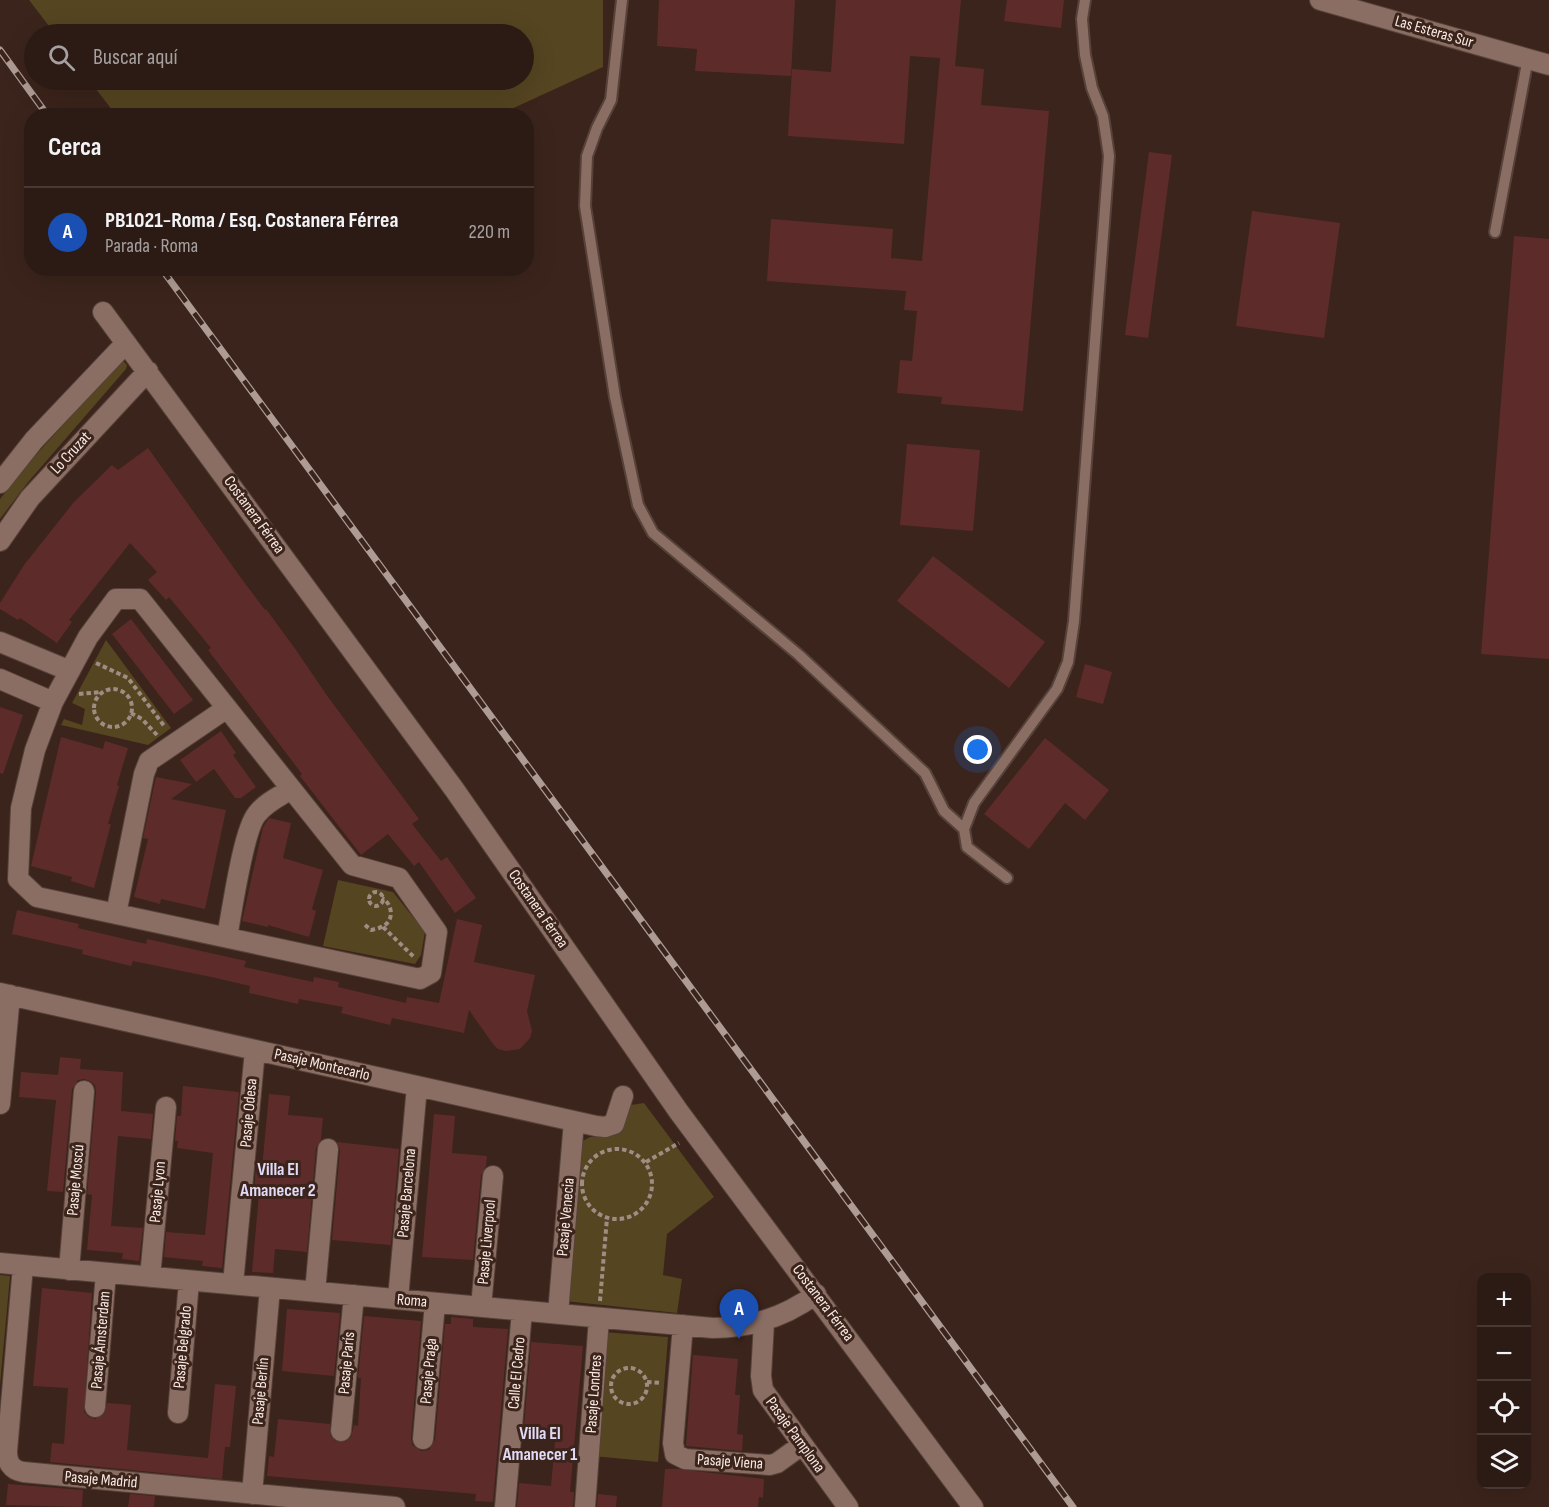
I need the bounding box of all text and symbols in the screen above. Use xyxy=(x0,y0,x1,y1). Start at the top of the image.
street label: Las Esteras Sur xyxy=(1393,12,1476,52)
search box xyxy=(24,24,534,90)
icon: search xyxy=(45,41,78,74)
text: Buscar aquí xyxy=(93,44,178,71)
text: Cerca xyxy=(48,132,101,163)
text: PB1021-Roma / Esq. Costanera Férrea xyxy=(105,207,398,234)
text: A xyxy=(63,220,72,244)
text: 220 m xyxy=(469,220,510,244)
text: Parada · Roma xyxy=(105,234,198,258)
street label: Lo Cruzat xyxy=(47,428,95,478)
street label: Costanera Férrea xyxy=(220,473,288,557)
your location xyxy=(963,735,992,764)
street label: Costanera Férrea xyxy=(504,866,572,952)
street label: Pasaje Montecarlo xyxy=(272,1045,372,1085)
street label: Pasaje Odesa xyxy=(237,1078,261,1148)
street label: Pasaje Moscú xyxy=(63,1144,89,1216)
street label: Pasaje Barcelona xyxy=(394,1148,420,1238)
district label: Villa El Amanecer 2 xyxy=(239,1159,316,1201)
street label: Pasaje Lyon xyxy=(146,1161,170,1223)
street label: Pasaje Venecia xyxy=(553,1177,579,1257)
street label: Pasaje Liverpool xyxy=(474,1199,500,1285)
street label: Costanera Férrea xyxy=(788,1261,858,1345)
map controls xyxy=(1477,1273,1531,1489)
button: + xyxy=(1477,1273,1531,1327)
street label: Pasaje Ámsterdam xyxy=(87,1290,115,1390)
street label: Roma xyxy=(396,1290,428,1312)
pin: A xyxy=(720,1290,758,1339)
street label: Pasaje Belgrado xyxy=(170,1305,196,1389)
button: − xyxy=(1477,1327,1531,1381)
street label: Pasaje París xyxy=(335,1331,359,1395)
street label: Calle El Cedro xyxy=(504,1336,530,1410)
street label: Pasaje Praga xyxy=(417,1337,441,1405)
street label: Pasaje Londres xyxy=(582,1354,606,1434)
street label: Pasaje Berlín xyxy=(249,1357,273,1425)
button: locate xyxy=(1477,1381,1531,1435)
street label: Pasaje Pamplona xyxy=(761,1394,829,1476)
district label: Villa El Amanecer 1 xyxy=(502,1423,577,1465)
button: layers xyxy=(1477,1435,1531,1489)
street label: Pasaje Viena xyxy=(696,1450,764,1474)
street label: Pasaje Madrid xyxy=(64,1467,138,1493)

